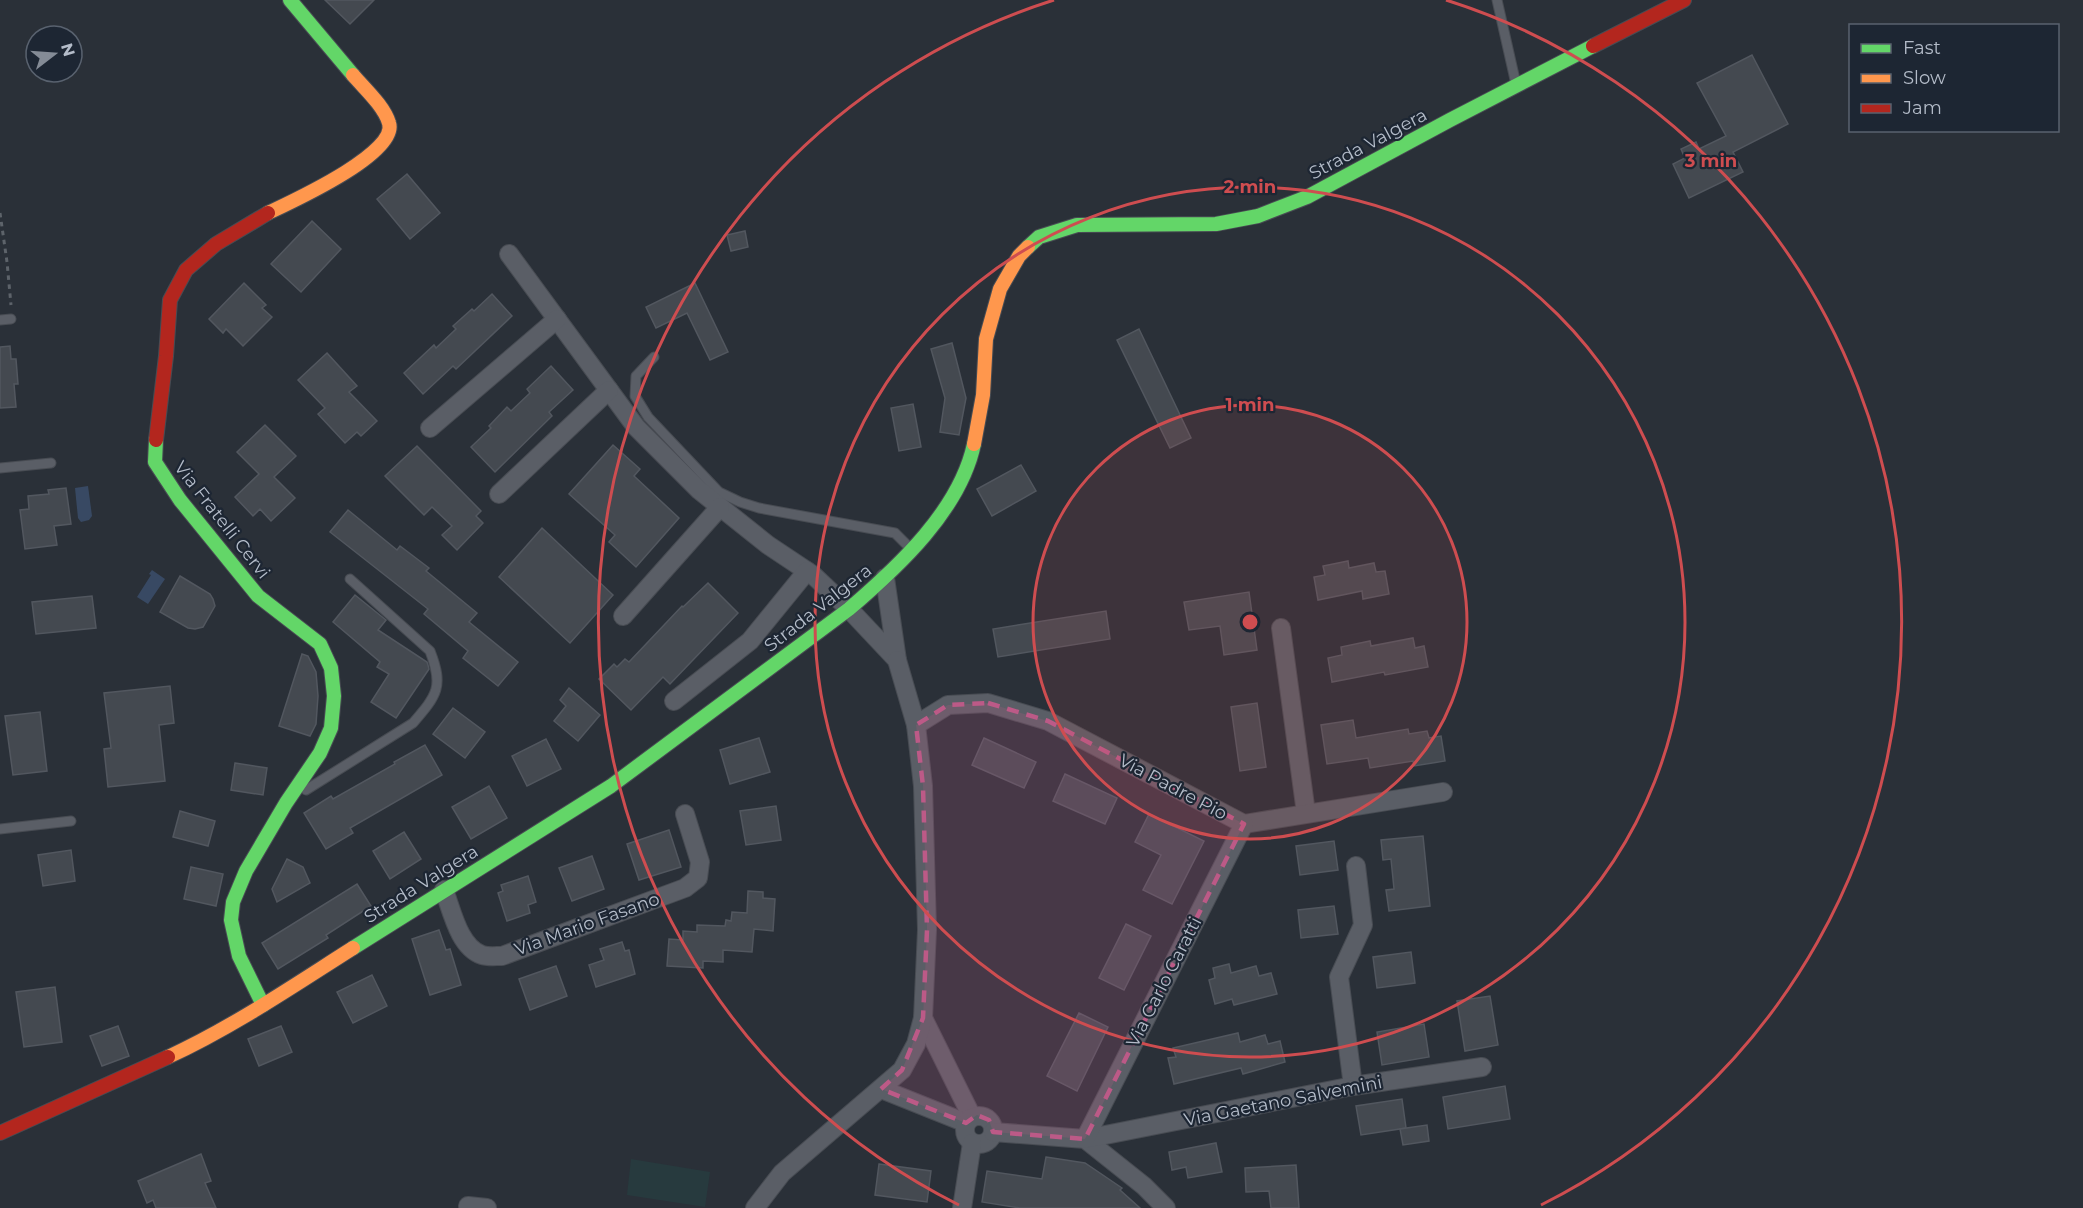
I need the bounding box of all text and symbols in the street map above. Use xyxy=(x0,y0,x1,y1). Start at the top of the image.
north arrow xyxy=(24,24,84,84)
legend xyxy=(1849,24,2059,132)
text: Fast xyxy=(1903,37,1941,59)
text: N xyxy=(57,41,79,59)
text: Slow xyxy=(1903,67,1946,89)
text: Jam xyxy=(1902,97,1942,119)
street label: Strada Valgera xyxy=(1305,104,1431,184)
text: 3 min xyxy=(1684,150,1737,172)
text: 2 min xyxy=(1224,176,1276,198)
text: 1 min xyxy=(1226,394,1274,416)
street label: Via Fratelli Cervi xyxy=(169,457,275,583)
street label: Strada Valgera xyxy=(760,559,876,657)
centre of rings xyxy=(1240,612,1260,632)
street label: Via Padre Pio xyxy=(1115,749,1231,825)
street label: Strada Valgera xyxy=(360,840,482,928)
street label: Via Mario Fasano xyxy=(512,888,662,960)
street label: Via Carlo Caratti xyxy=(1122,913,1206,1051)
street label: Via Gaetano Salvemini xyxy=(1182,1071,1384,1131)

